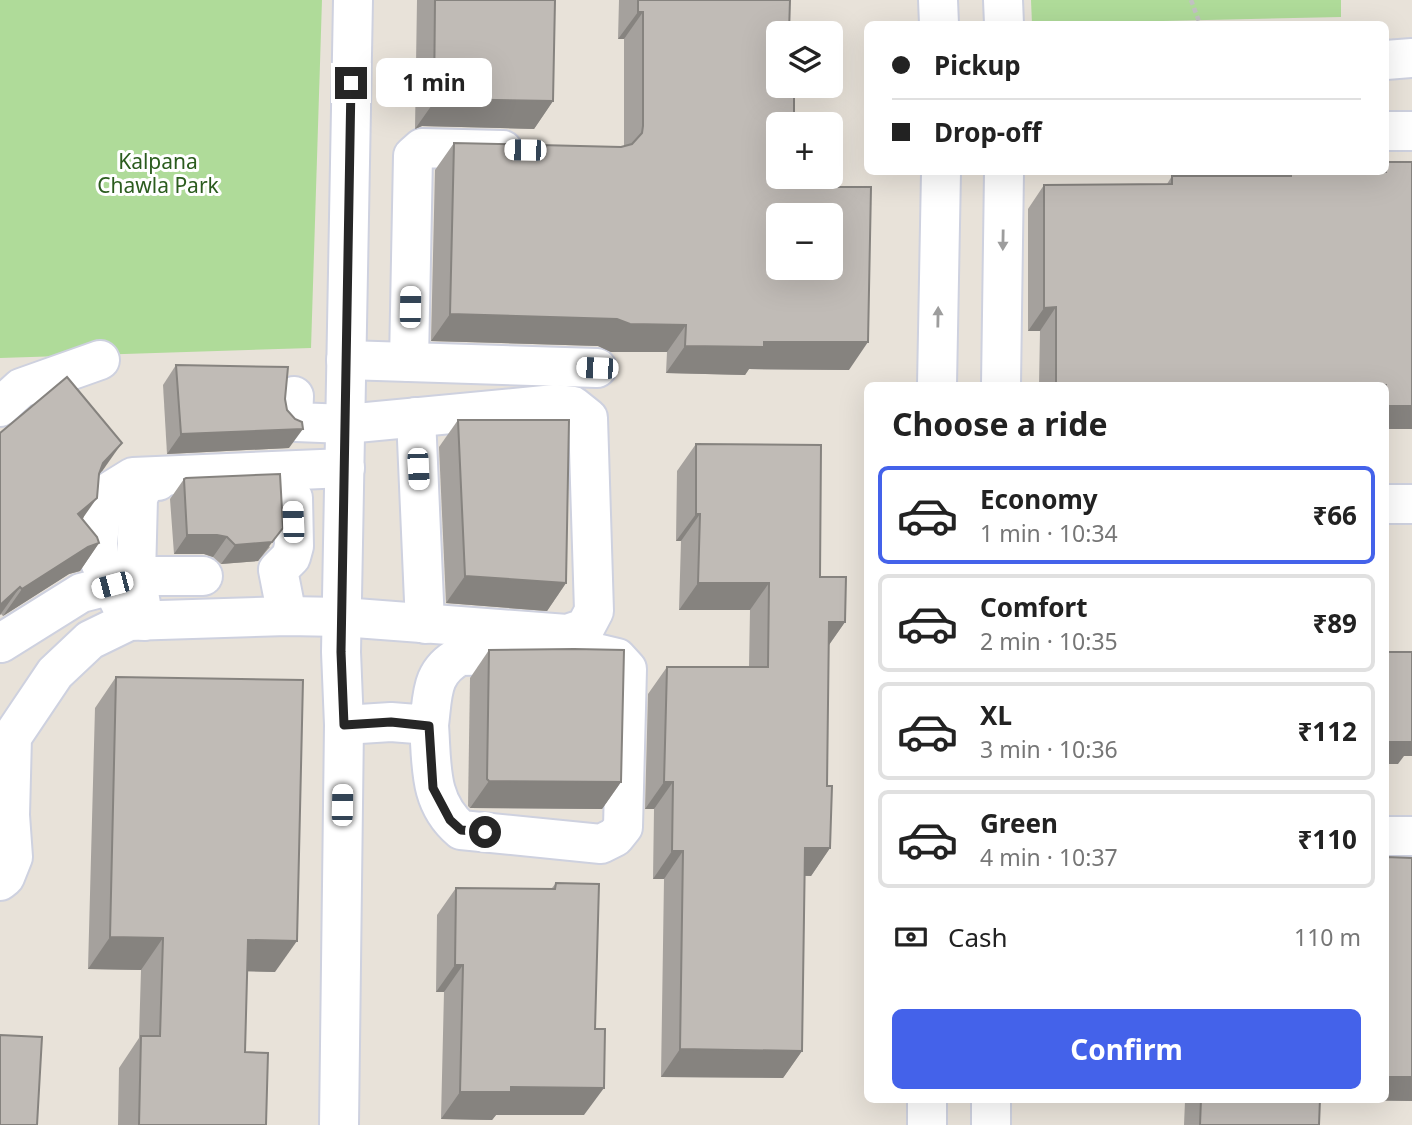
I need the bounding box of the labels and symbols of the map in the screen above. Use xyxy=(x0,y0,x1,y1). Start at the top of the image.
callout: 1 min xyxy=(376,58,491,108)
route end xyxy=(335,67,367,99)
car xyxy=(504,139,547,161)
park label: Kalpana Chawla Park xyxy=(97,147,220,199)
one-way arrow xyxy=(997,229,1009,251)
car xyxy=(400,286,421,328)
one-way arrow xyxy=(933,306,944,328)
car xyxy=(576,357,619,379)
car xyxy=(407,447,430,491)
car xyxy=(282,501,305,543)
car xyxy=(89,569,136,601)
car xyxy=(332,784,353,826)
route start xyxy=(469,816,501,848)

